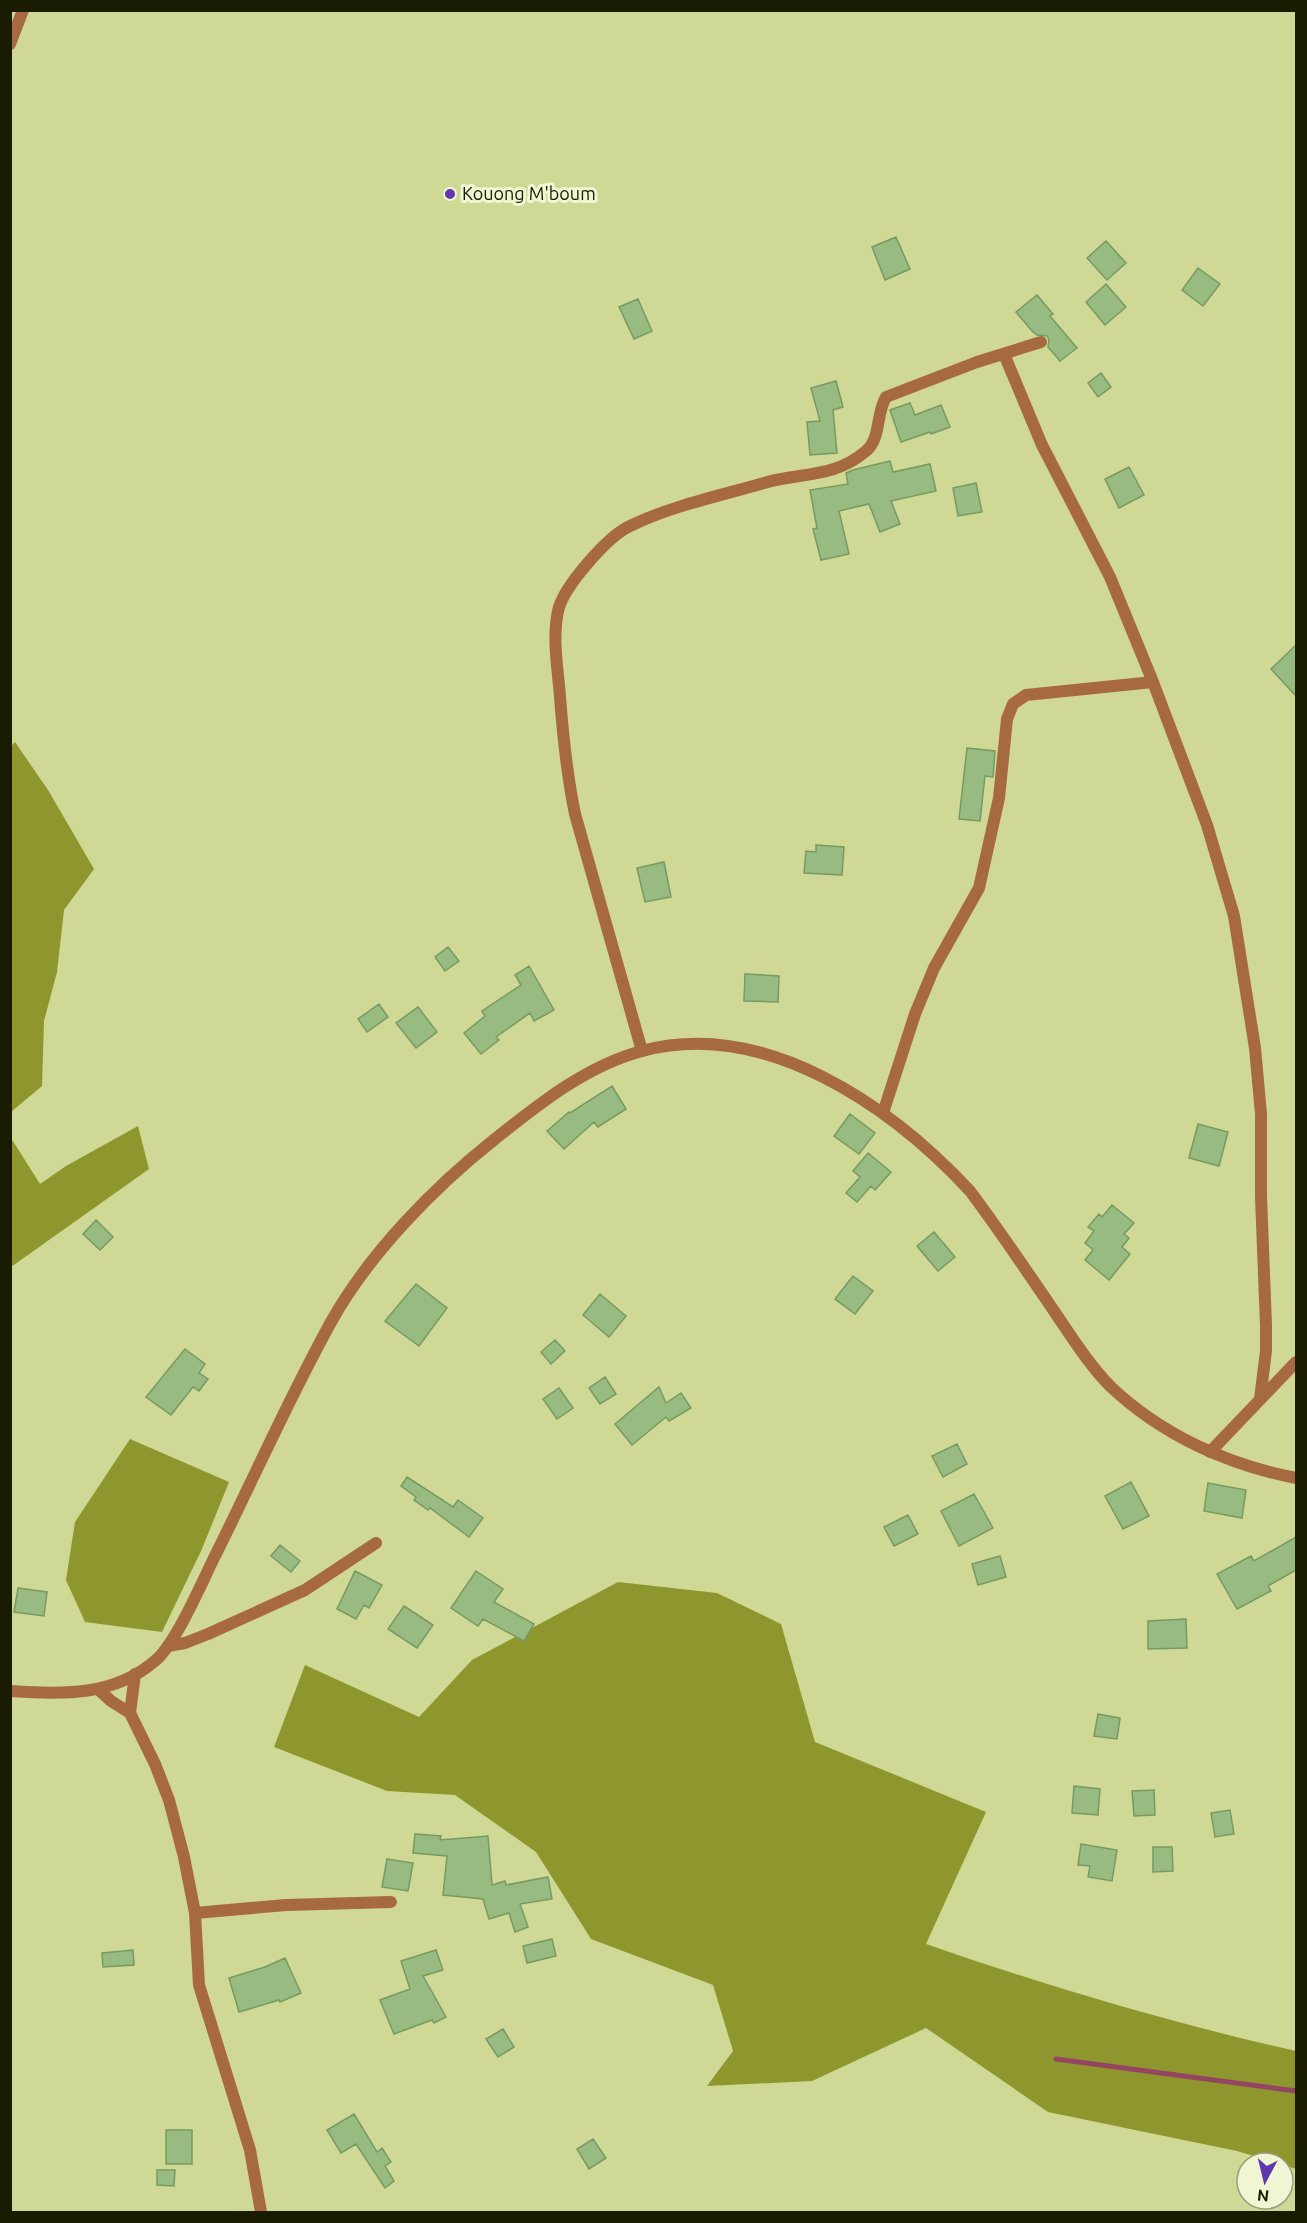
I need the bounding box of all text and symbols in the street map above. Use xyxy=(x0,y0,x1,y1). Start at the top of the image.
place label: Kouong M'boum xyxy=(462,183,596,203)
marker: Kouong M'boum xyxy=(443,187,457,201)
north arrow xyxy=(1235,2151,1295,2211)
text: N xyxy=(1256,2186,1270,2206)

